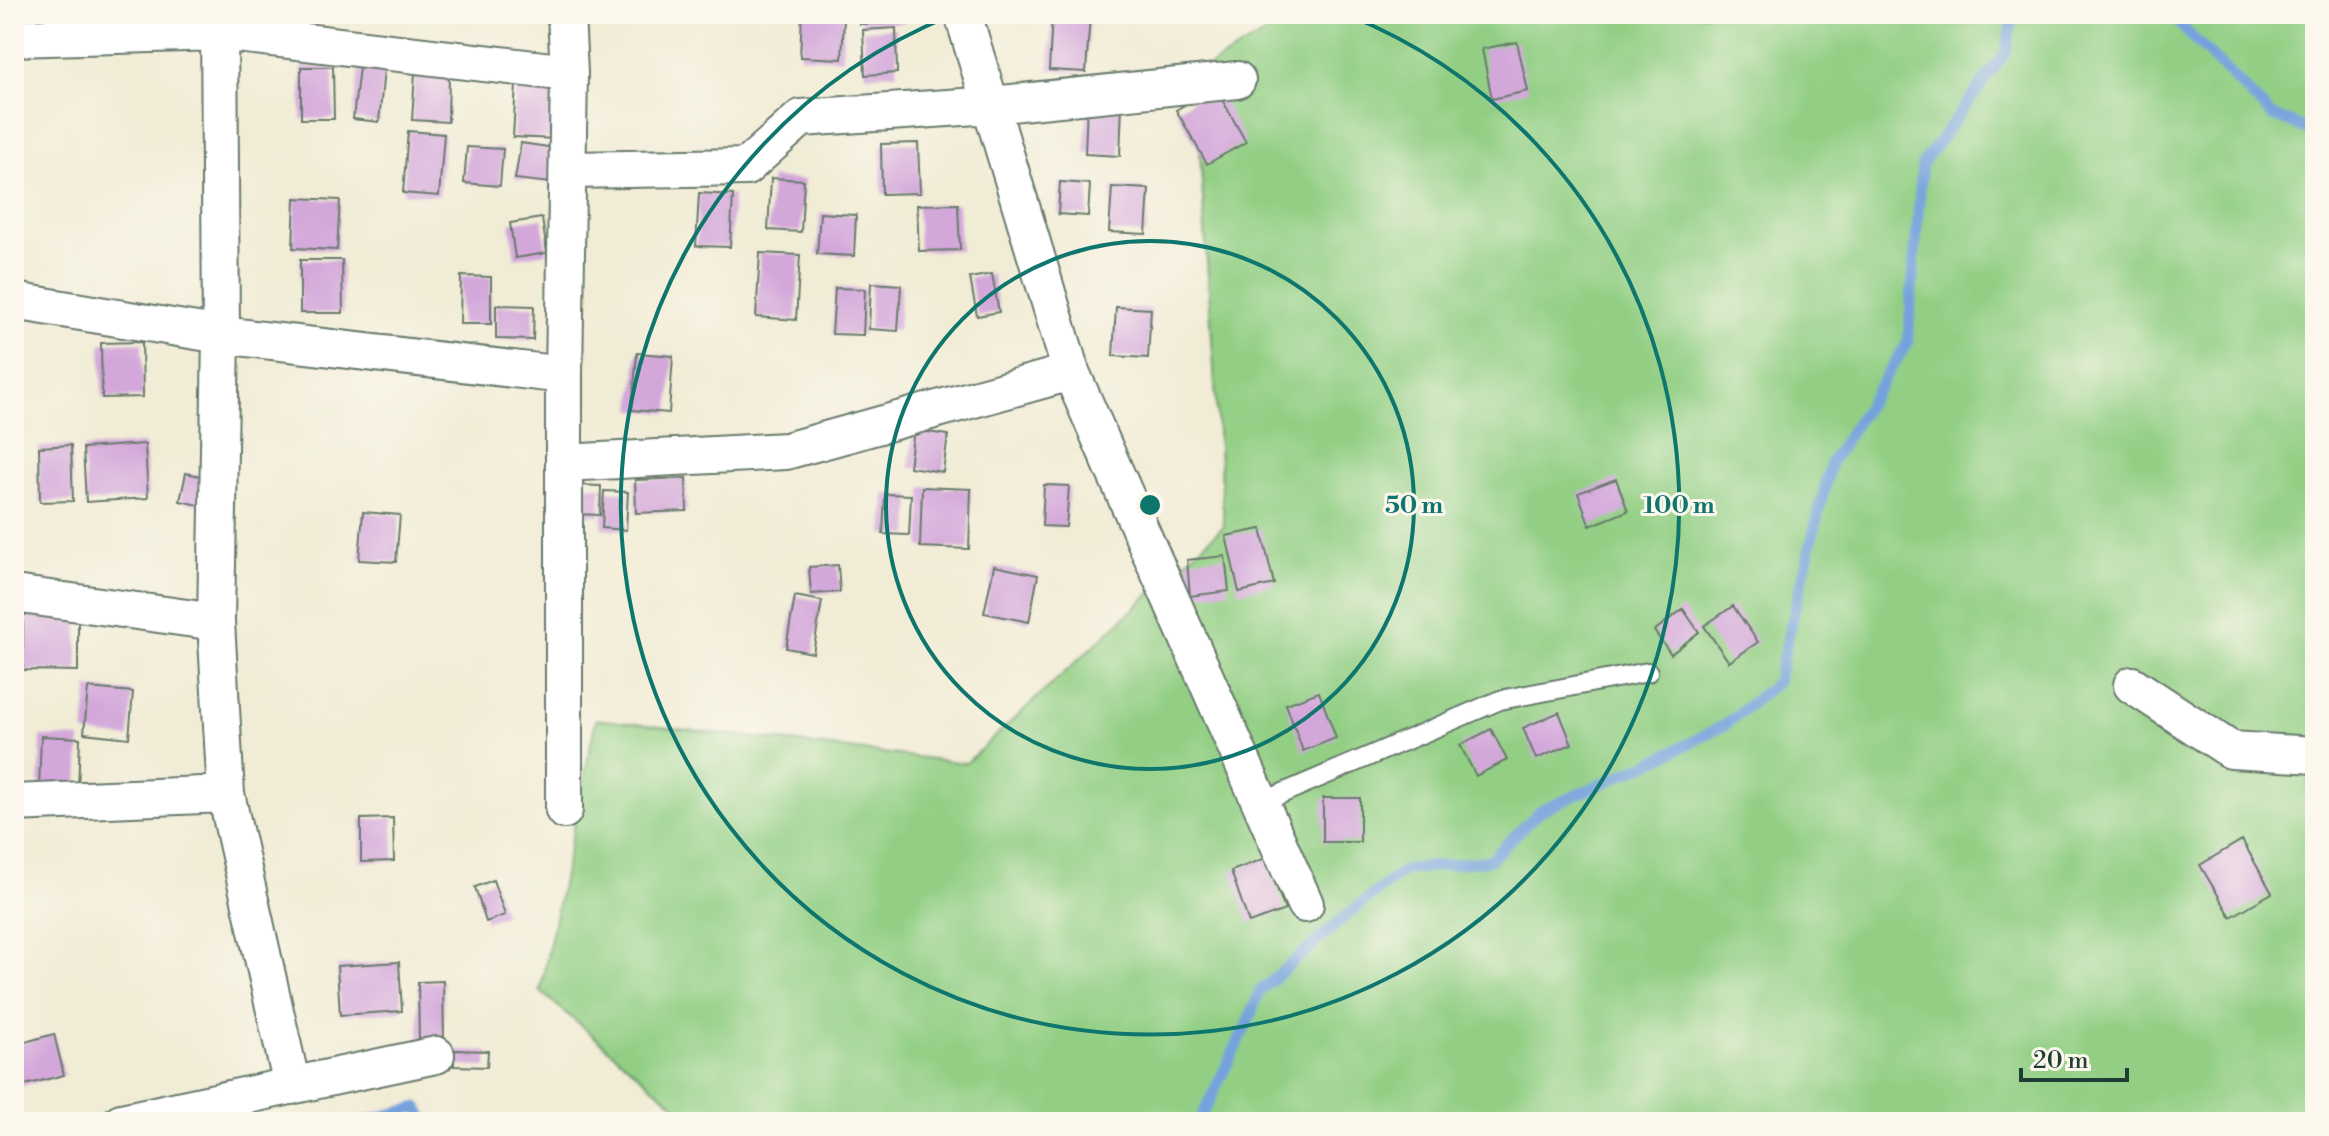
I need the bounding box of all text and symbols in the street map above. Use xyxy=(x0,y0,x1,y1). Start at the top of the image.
centre of rings xyxy=(1136,491,1164,519)
text: 50 m xyxy=(1385,491,1443,521)
text: 100 m xyxy=(1643,491,1715,521)
scale bar xyxy=(2021,1032,2127,1082)
text: 20 m xyxy=(2033,1046,2089,1076)

